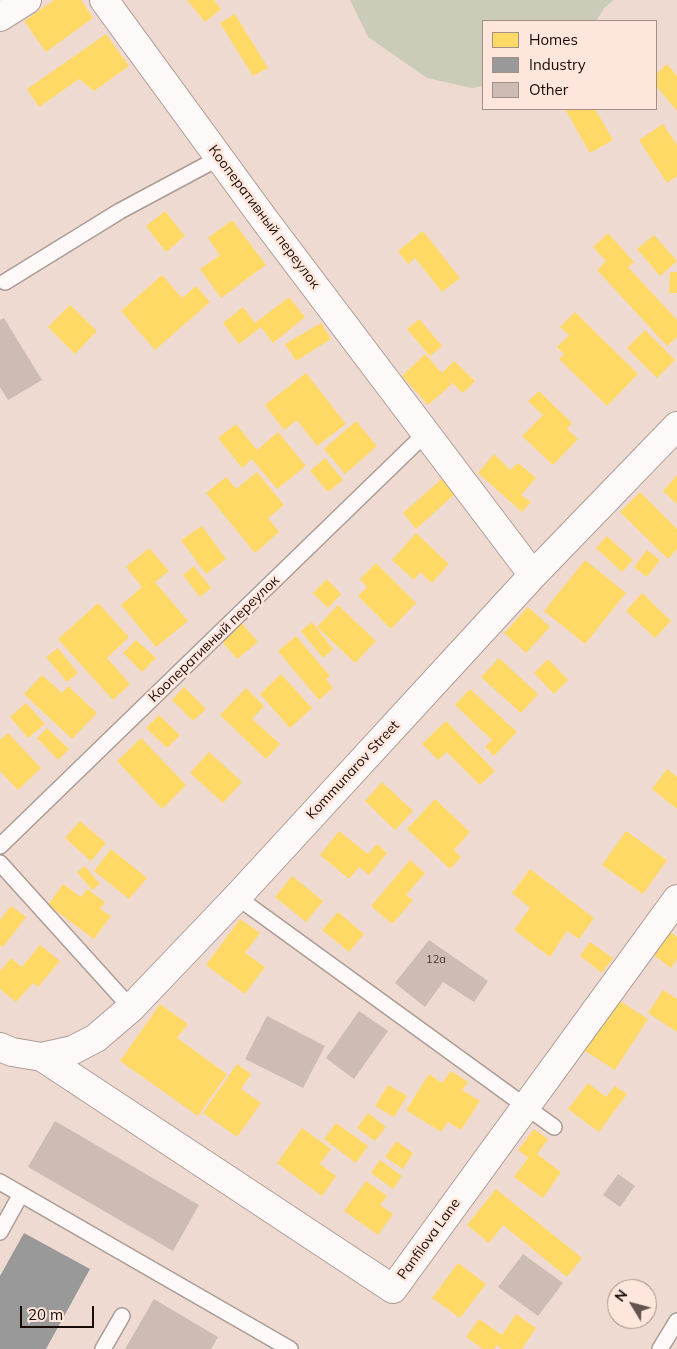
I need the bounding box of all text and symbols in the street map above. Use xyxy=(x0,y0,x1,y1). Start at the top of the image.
legend xyxy=(482,20,657,110)
text: Homes xyxy=(529,30,578,49)
text: Industry xyxy=(529,55,586,74)
text: Other xyxy=(529,80,568,99)
street label: Кооперативный переулок xyxy=(205,142,323,292)
street label: Кооперативный переулок xyxy=(145,572,283,706)
street label: Kommunarov Street xyxy=(303,717,403,823)
house number: 12а xyxy=(426,953,446,967)
street label: Panfilova Lane xyxy=(394,1195,464,1283)
north arrow xyxy=(607,1279,657,1329)
text: N xyxy=(610,1286,631,1305)
scale bar xyxy=(22,1296,96,1328)
text: 20 m xyxy=(28,1305,63,1324)

